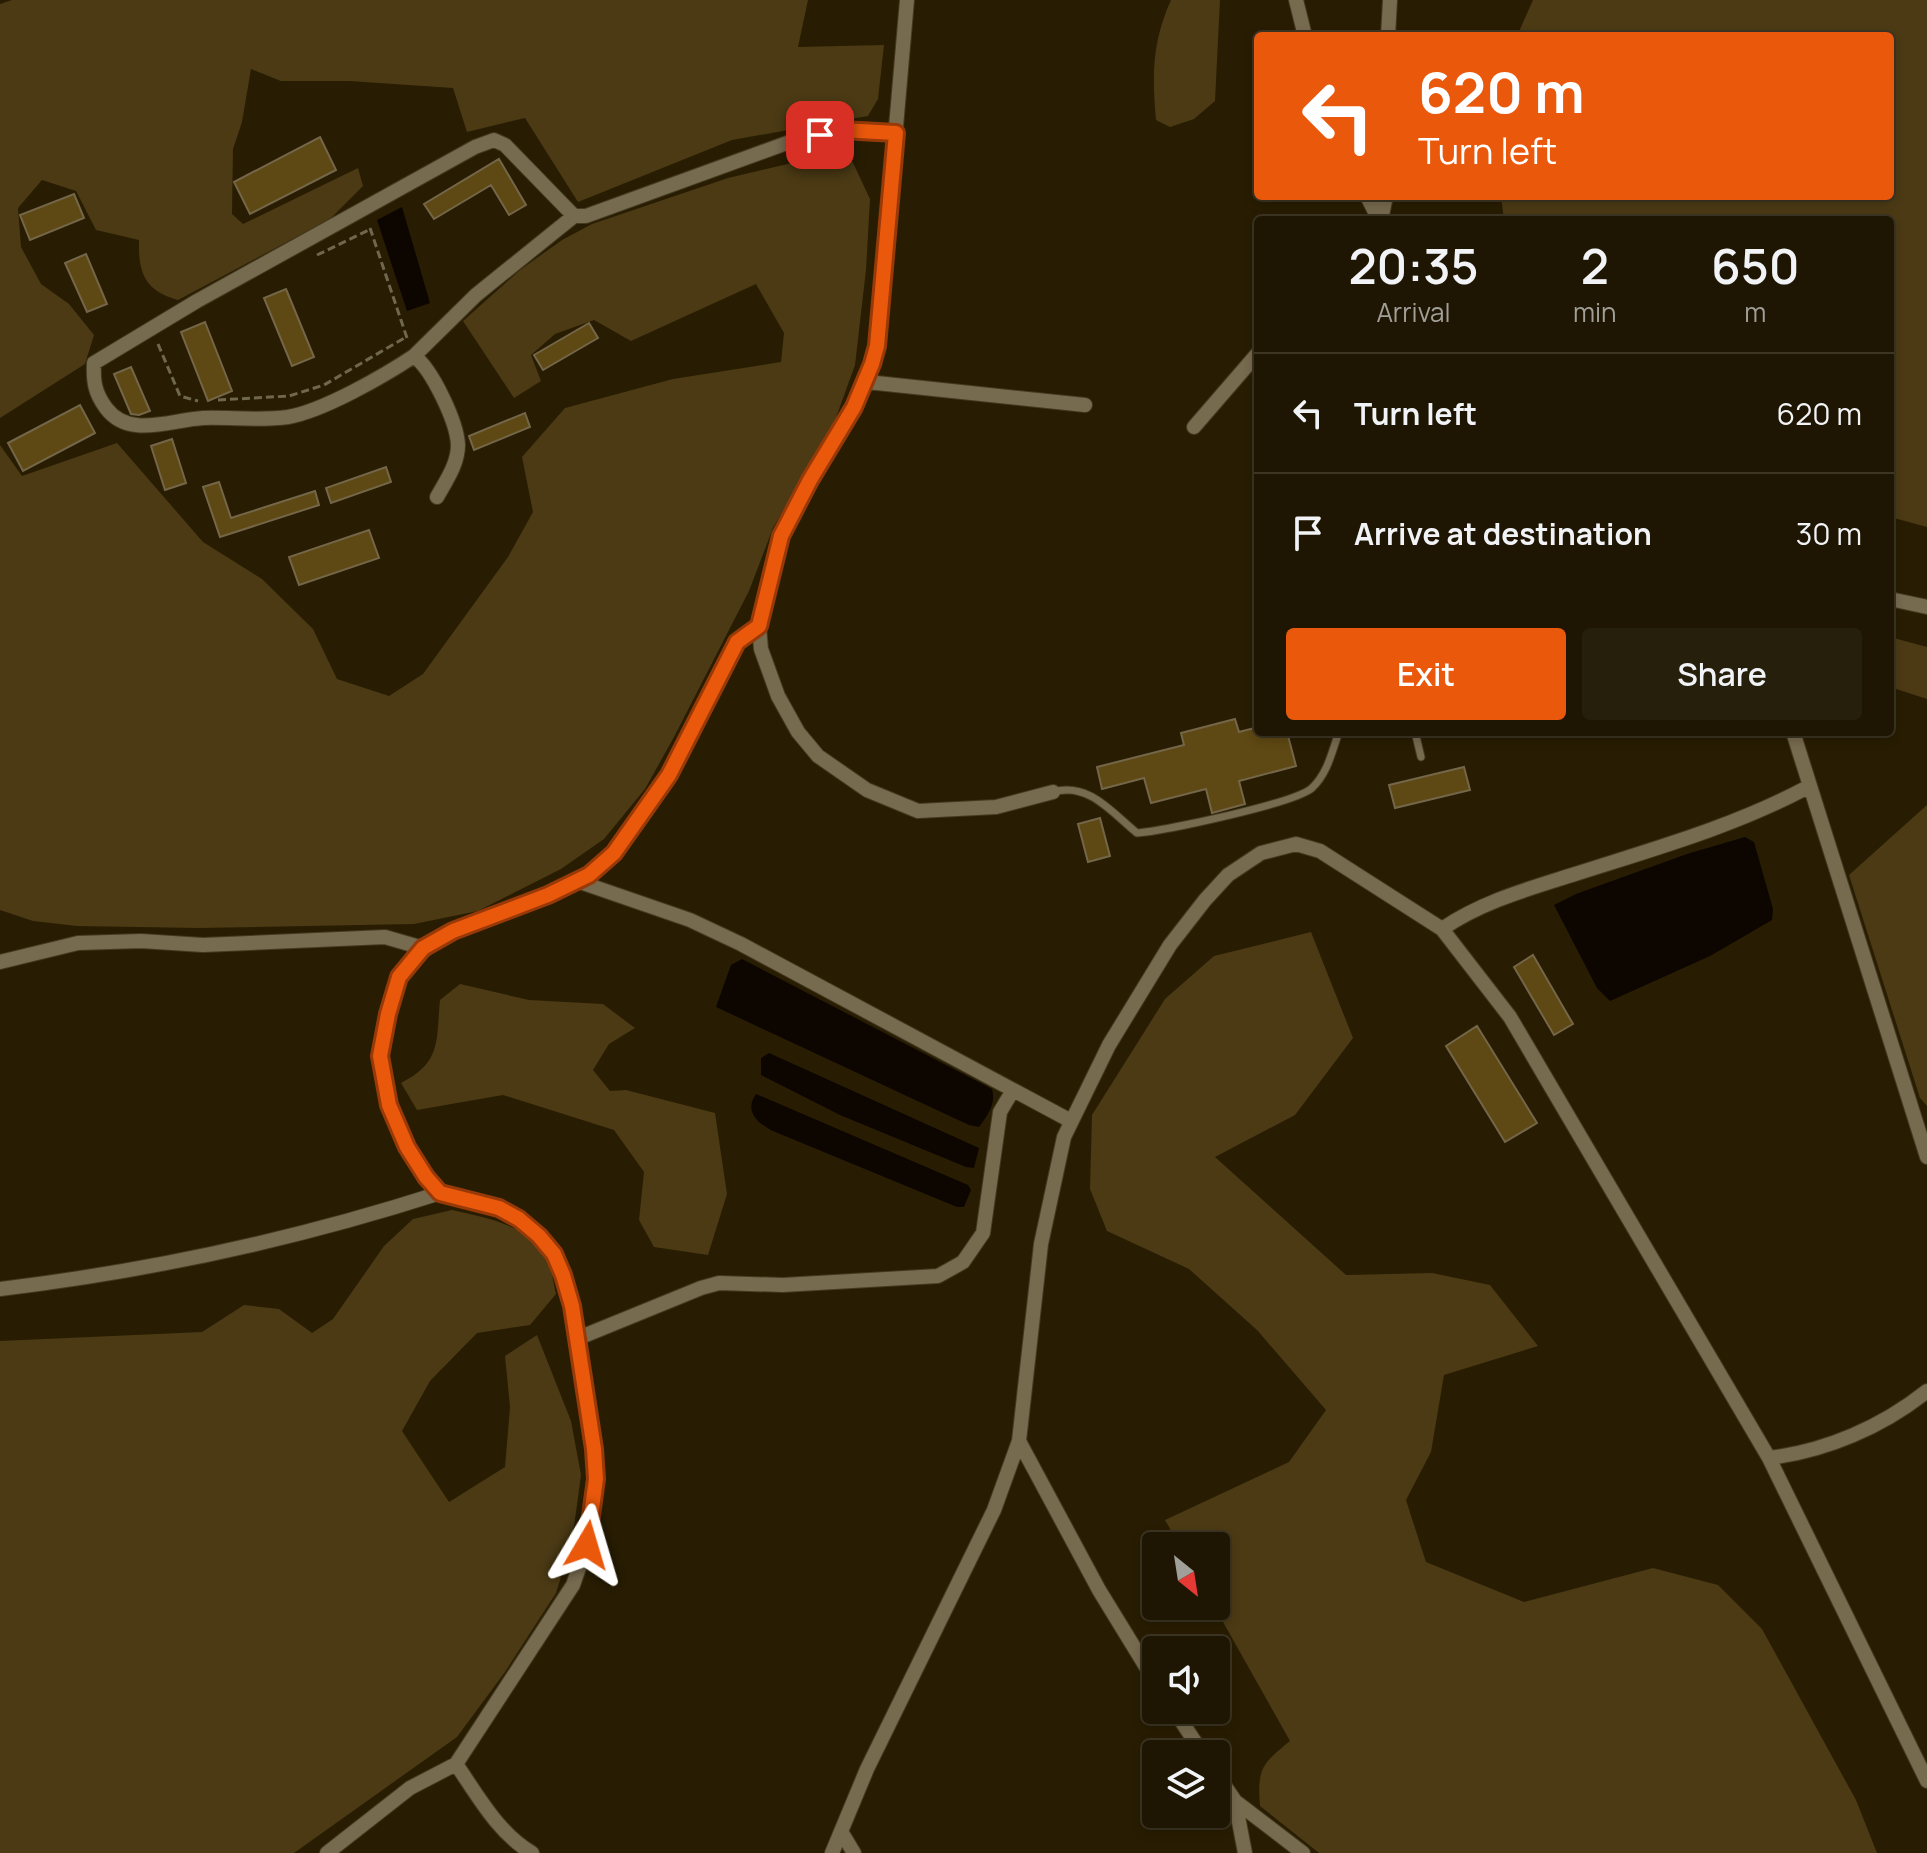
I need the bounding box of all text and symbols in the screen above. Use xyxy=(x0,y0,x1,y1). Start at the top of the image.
text: 620 m xyxy=(1418,53,1585,130)
icon: left xyxy=(1286,64,1390,168)
pin xyxy=(786,101,854,169)
icon: arrive xyxy=(798,113,842,157)
text: Turn left xyxy=(1418,126,1557,175)
text: 20:35 xyxy=(1348,233,1479,298)
text: 2 xyxy=(1581,233,1609,298)
text: 650 xyxy=(1711,233,1800,298)
text: Arrival xyxy=(1376,294,1451,330)
text: min xyxy=(1573,294,1617,330)
text: m xyxy=(1744,294,1766,330)
icon: left xyxy=(1286,391,1330,435)
text: Turn left xyxy=(1354,393,1477,434)
text: 620 m xyxy=(1777,393,1862,434)
icon: arrive xyxy=(1286,511,1330,555)
text: Arrive at destination xyxy=(1354,513,1652,554)
text: 30 m xyxy=(1796,513,1862,554)
button: Exit xyxy=(1286,628,1566,720)
button: Share xyxy=(1582,628,1862,720)
position arrow xyxy=(545,1503,629,1587)
north arrow xyxy=(1142,1532,1230,1620)
map controls xyxy=(1142,1532,1230,1828)
button: sound xyxy=(1142,1636,1230,1724)
button: layers xyxy=(1142,1740,1230,1828)

